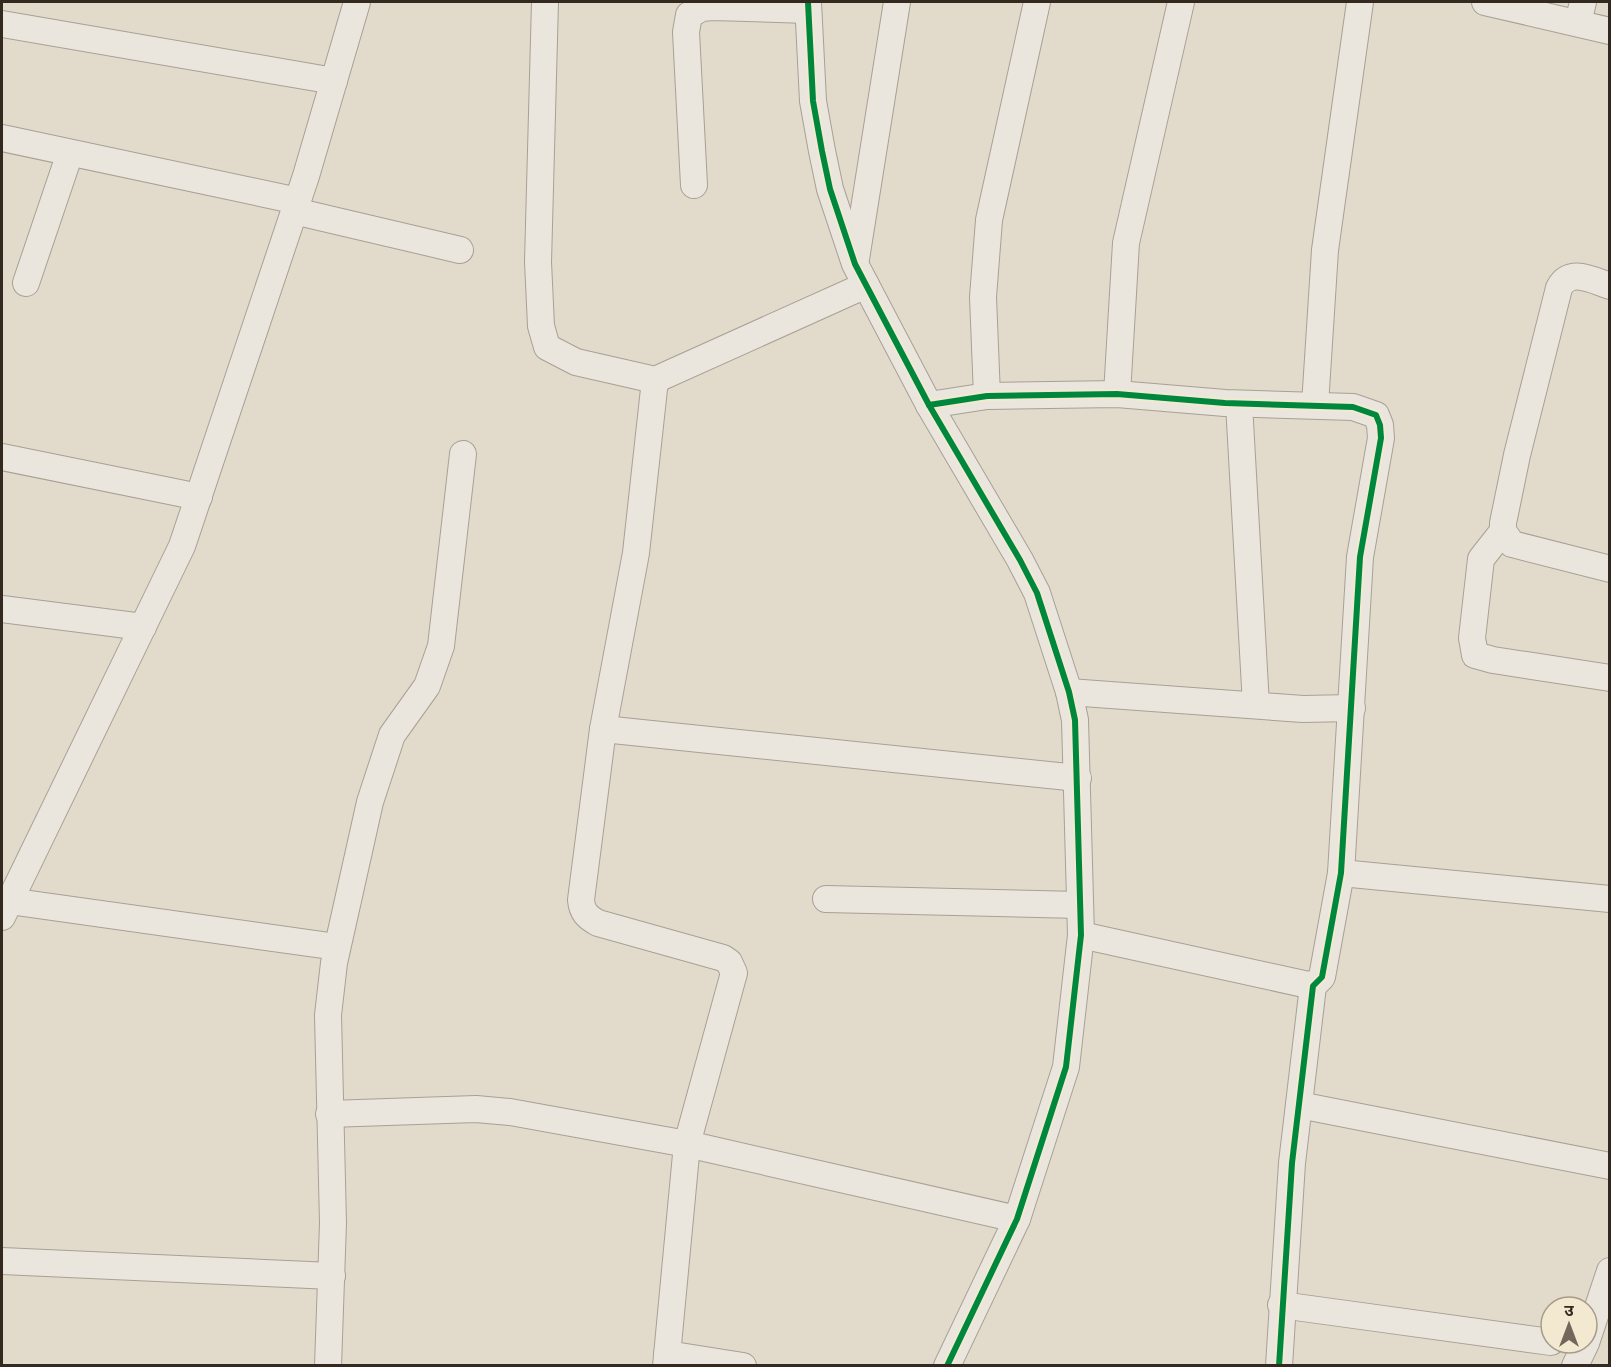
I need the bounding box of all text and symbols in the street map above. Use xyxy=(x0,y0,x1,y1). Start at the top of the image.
north arrow xyxy=(1539,1295,1599,1355)
text: उ xyxy=(1564,1300,1574,1320)

